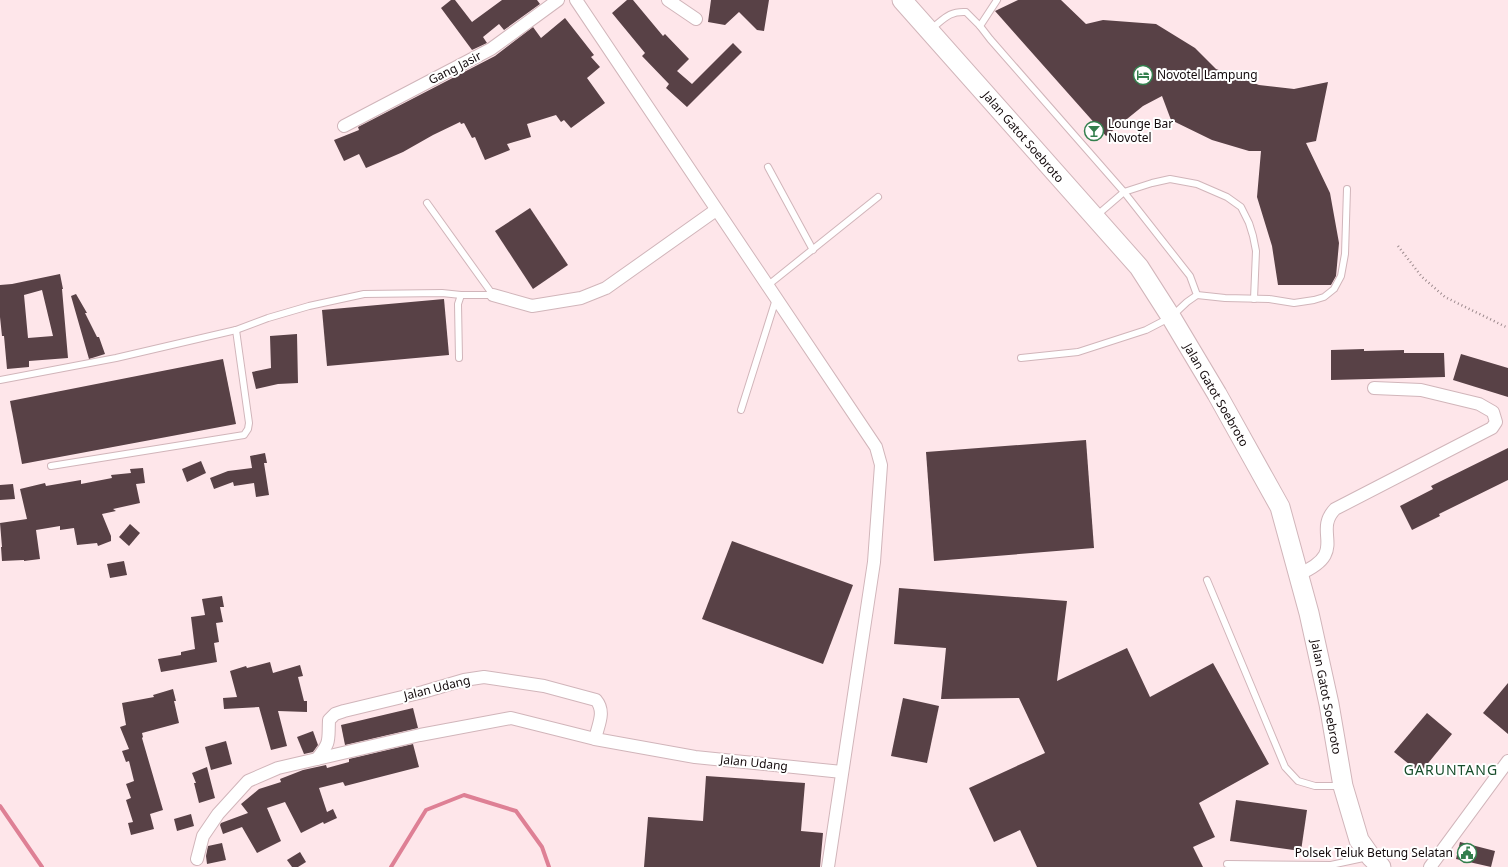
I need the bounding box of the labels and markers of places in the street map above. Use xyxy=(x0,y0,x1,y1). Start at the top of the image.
hotel icon: Novotel Lampung xyxy=(1132,64,1154,86)
place label: Novotel Lampung xyxy=(1157,66,1258,83)
place label: Lounge Bar Novotel xyxy=(1108,115,1173,146)
bar icon: Lounge Bar Novotel xyxy=(1083,120,1105,142)
public building icon: Polsek Teluk Betung Selatan xyxy=(1456,842,1478,864)
place label: Polsek Teluk Betung Selatan xyxy=(1295,844,1453,861)

